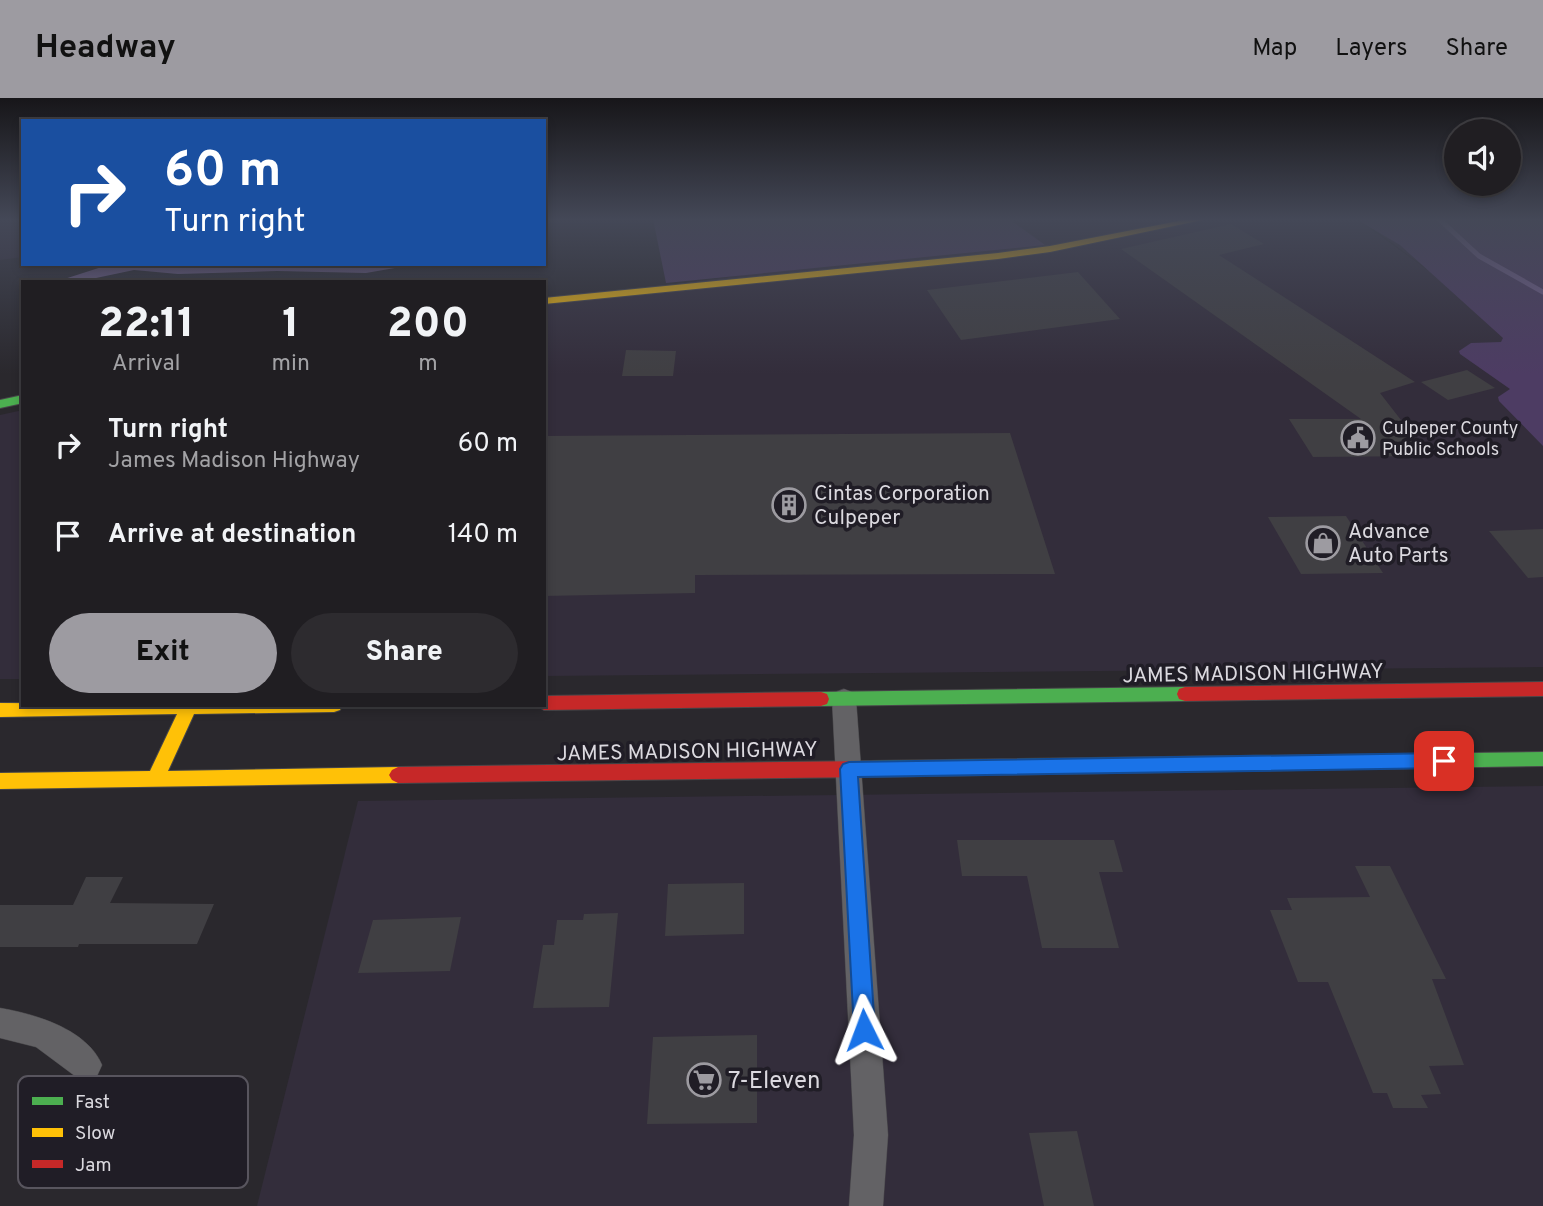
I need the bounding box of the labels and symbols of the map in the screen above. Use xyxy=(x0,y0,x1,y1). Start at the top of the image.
place label: Culpeper County Public Schools xyxy=(1382,418,1518,462)
public building icon: Culpeper County Public Schools xyxy=(1339,419,1377,457)
place label: Cintas Corporation Culpeper xyxy=(814,481,990,532)
building icon: Cintas Corporation Culpeper xyxy=(770,486,808,524)
place label: Advance Auto Parts xyxy=(1348,519,1449,570)
shop icon: Advance Auto Parts xyxy=(1304,524,1342,562)
street label: JAMES MADISON HIGHWAY xyxy=(1122,659,1384,690)
pin xyxy=(1414,731,1474,791)
street label: JAMES MADISON HIGHWAY xyxy=(556,737,818,768)
position arrow xyxy=(827,993,901,1067)
supermarket icon: 7-Eleven xyxy=(685,1061,723,1099)
place label: 7-Eleven xyxy=(728,1067,821,1097)
legend xyxy=(18,1076,248,1188)
text: Fast xyxy=(75,1091,110,1115)
text: Slow xyxy=(75,1122,115,1146)
text: Jam xyxy=(75,1154,112,1178)

